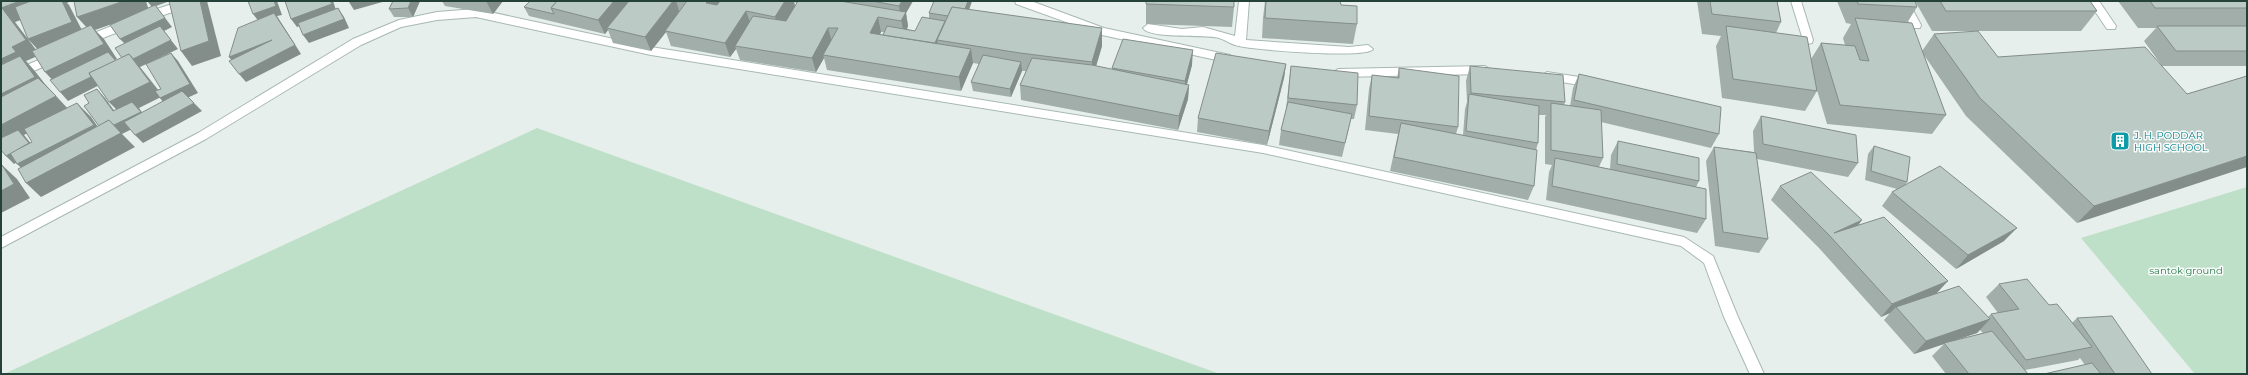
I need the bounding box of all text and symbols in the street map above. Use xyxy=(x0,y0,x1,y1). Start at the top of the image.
place label: J. H. PODDAR HIGH SCHOOL xyxy=(2133,129,2208,154)
building icon: J. H. PODDAR HIGH SCHOOL xyxy=(2109,130,2131,152)
park label: santok ground xyxy=(2149,264,2223,277)

